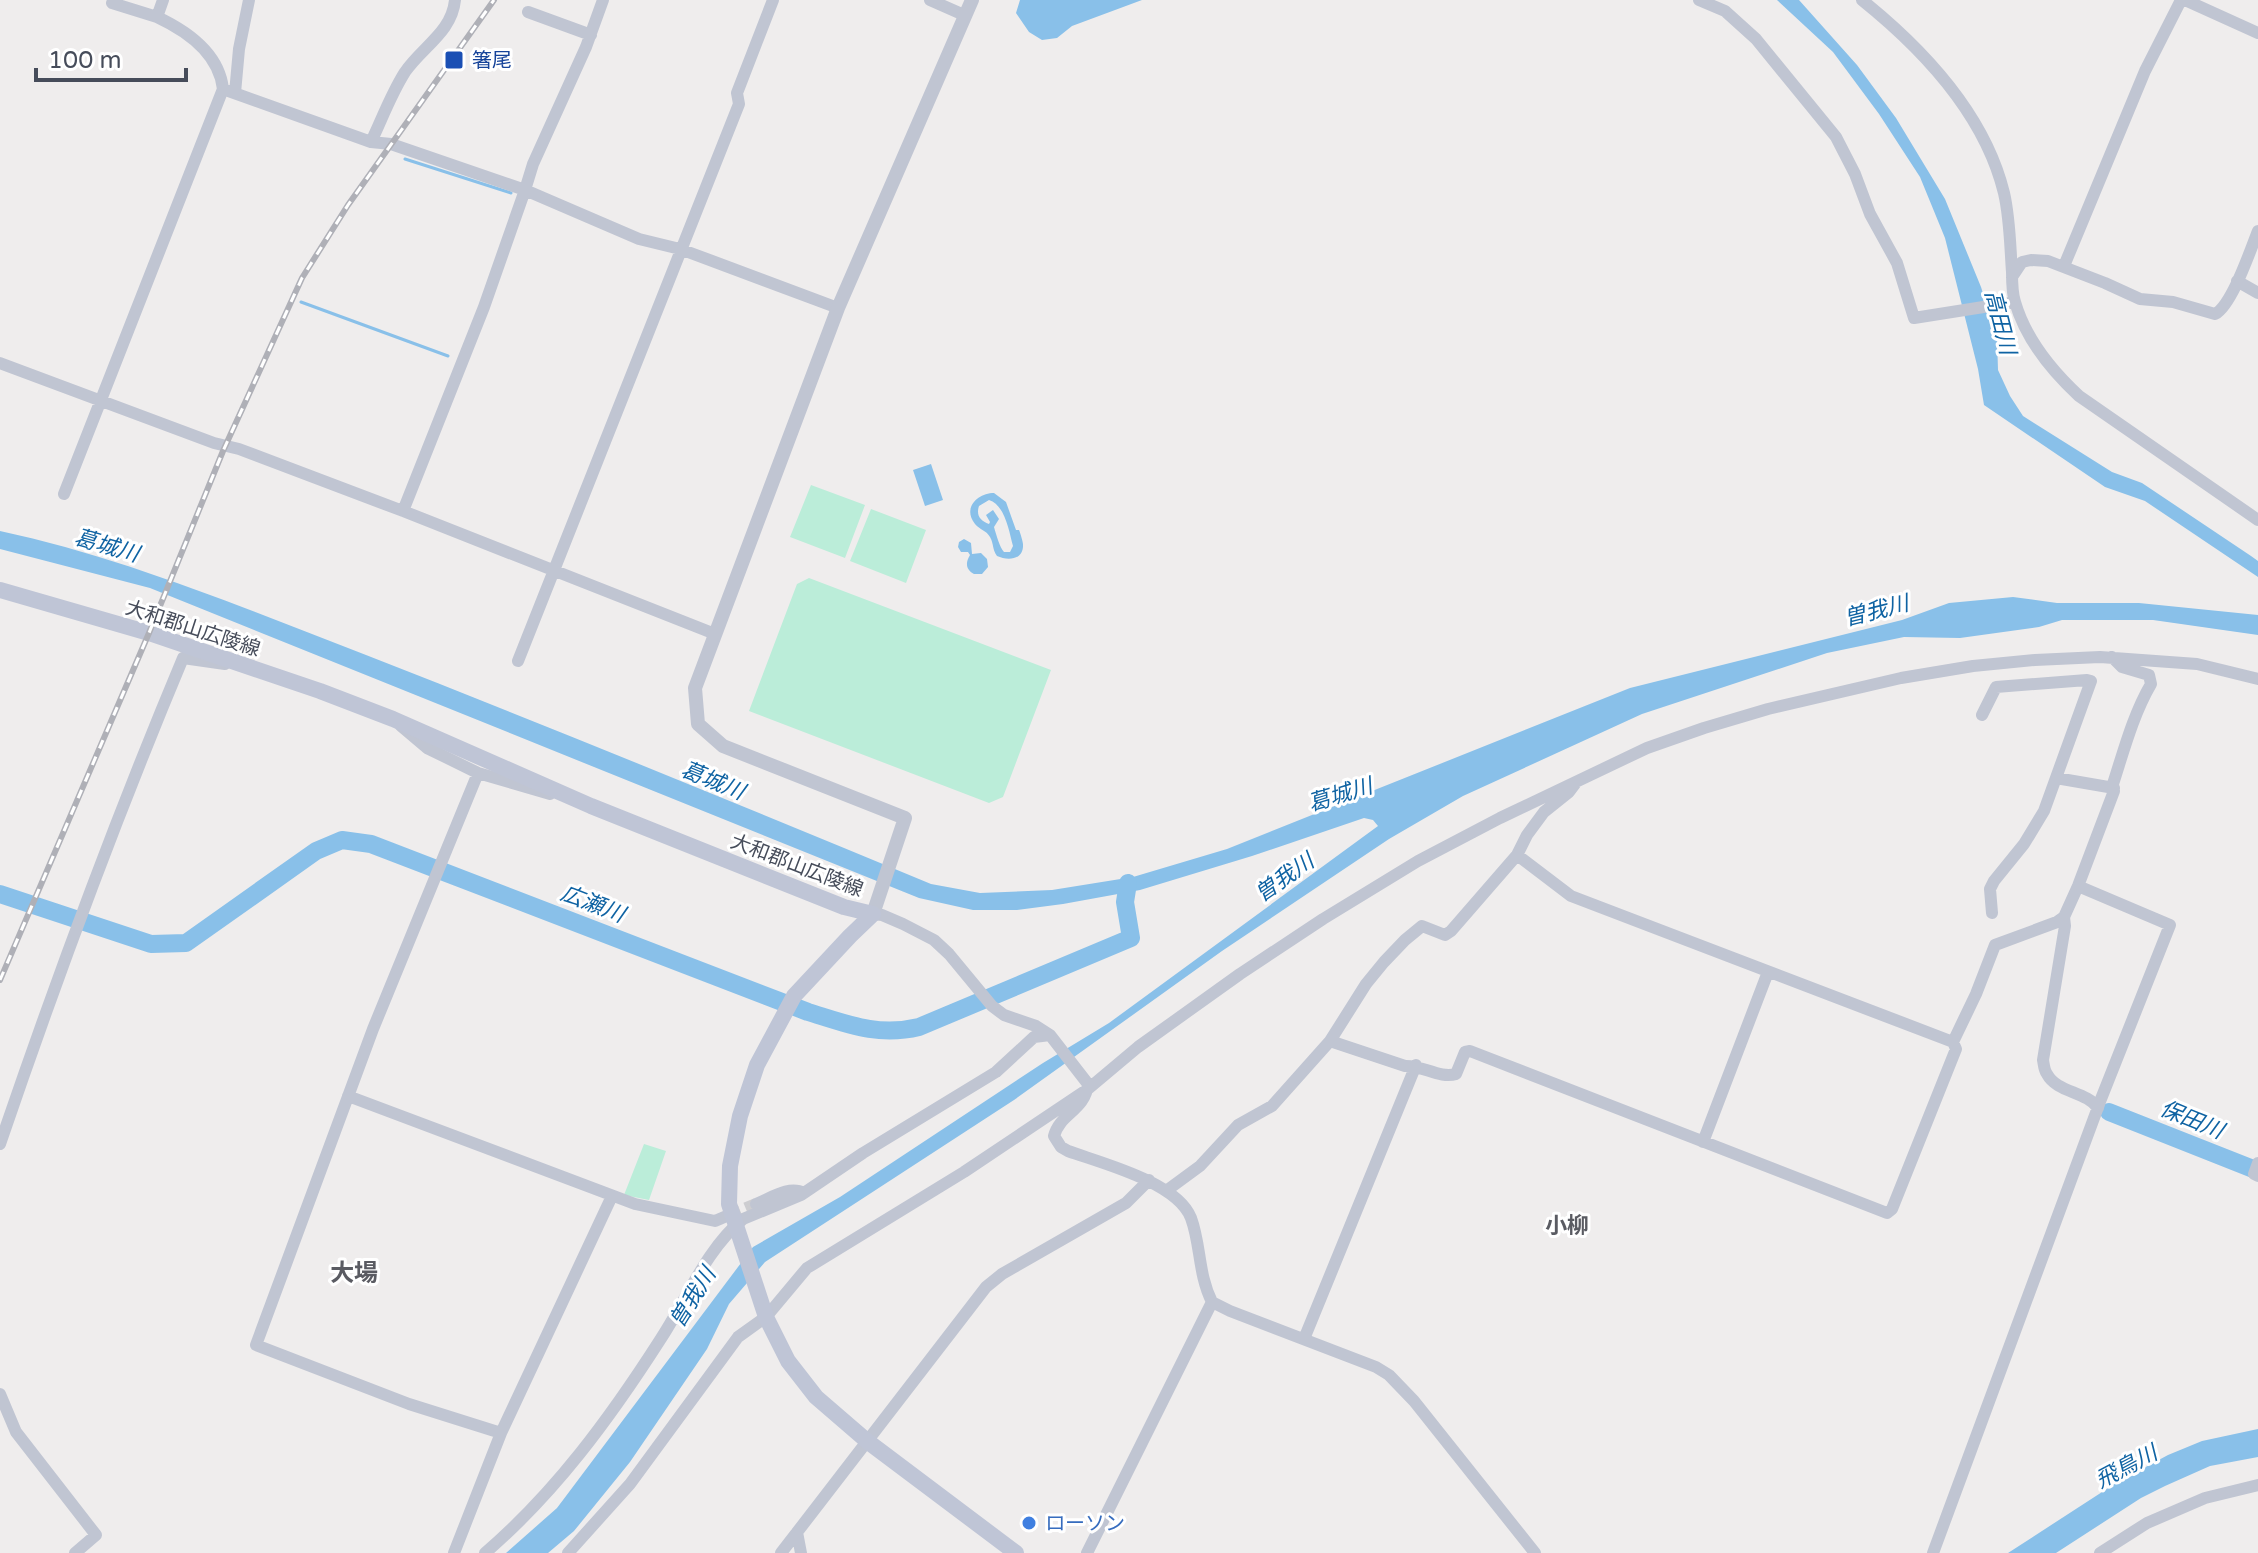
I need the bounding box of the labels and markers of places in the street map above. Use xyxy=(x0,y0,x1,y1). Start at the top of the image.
marker: 箸尾 xyxy=(443,49,465,71)
place label: 箸尾 xyxy=(472,49,512,73)
place label: ローソン xyxy=(1045,1512,1125,1536)
marker: ローソン xyxy=(1020,1514,1038,1532)

